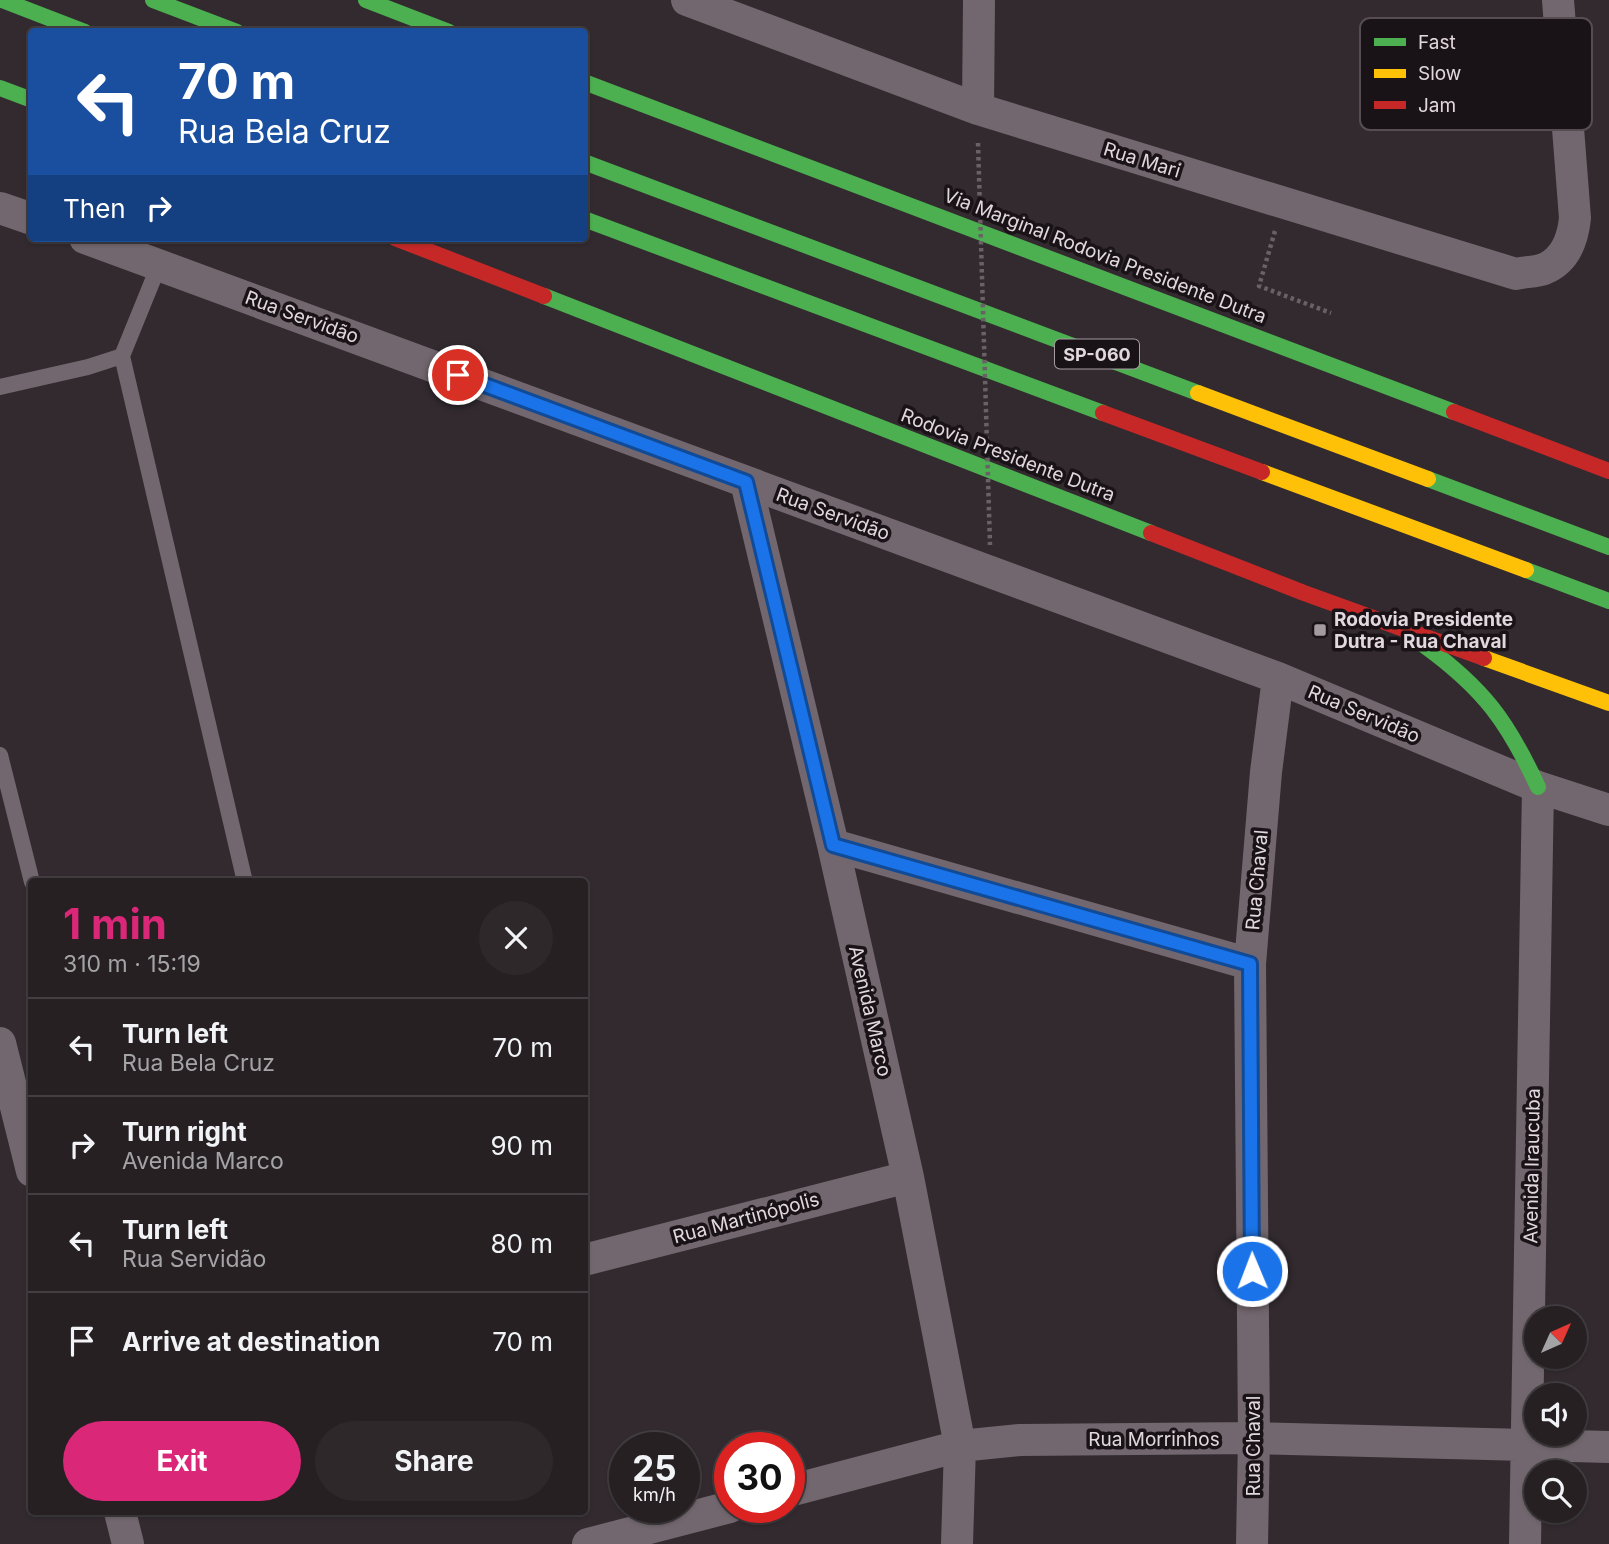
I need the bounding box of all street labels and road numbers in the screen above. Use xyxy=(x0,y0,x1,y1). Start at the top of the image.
street label: Rua Mari xyxy=(1101,137,1183,183)
street label: Via Marginal Rodovia Presidente Dutra xyxy=(940,184,1270,328)
street label: Rua Servidão xyxy=(242,286,362,348)
road number: SP-060 xyxy=(1055,340,1139,368)
street label: Rodovia Presidente Dutra xyxy=(898,404,1118,506)
street label: Rua Servidão xyxy=(773,483,893,545)
street label: Rua Servidão xyxy=(1305,680,1423,748)
street label: Rua Chaval xyxy=(1241,829,1273,931)
street label: Avenida Marco xyxy=(844,943,896,1079)
street label: Avenida Iraucuba xyxy=(1519,1088,1545,1244)
street label: Rua Martinópolis xyxy=(670,1187,822,1249)
street label: Rua Chaval xyxy=(1242,1396,1265,1496)
street label: Rua Morrinhos xyxy=(1088,1428,1220,1451)

